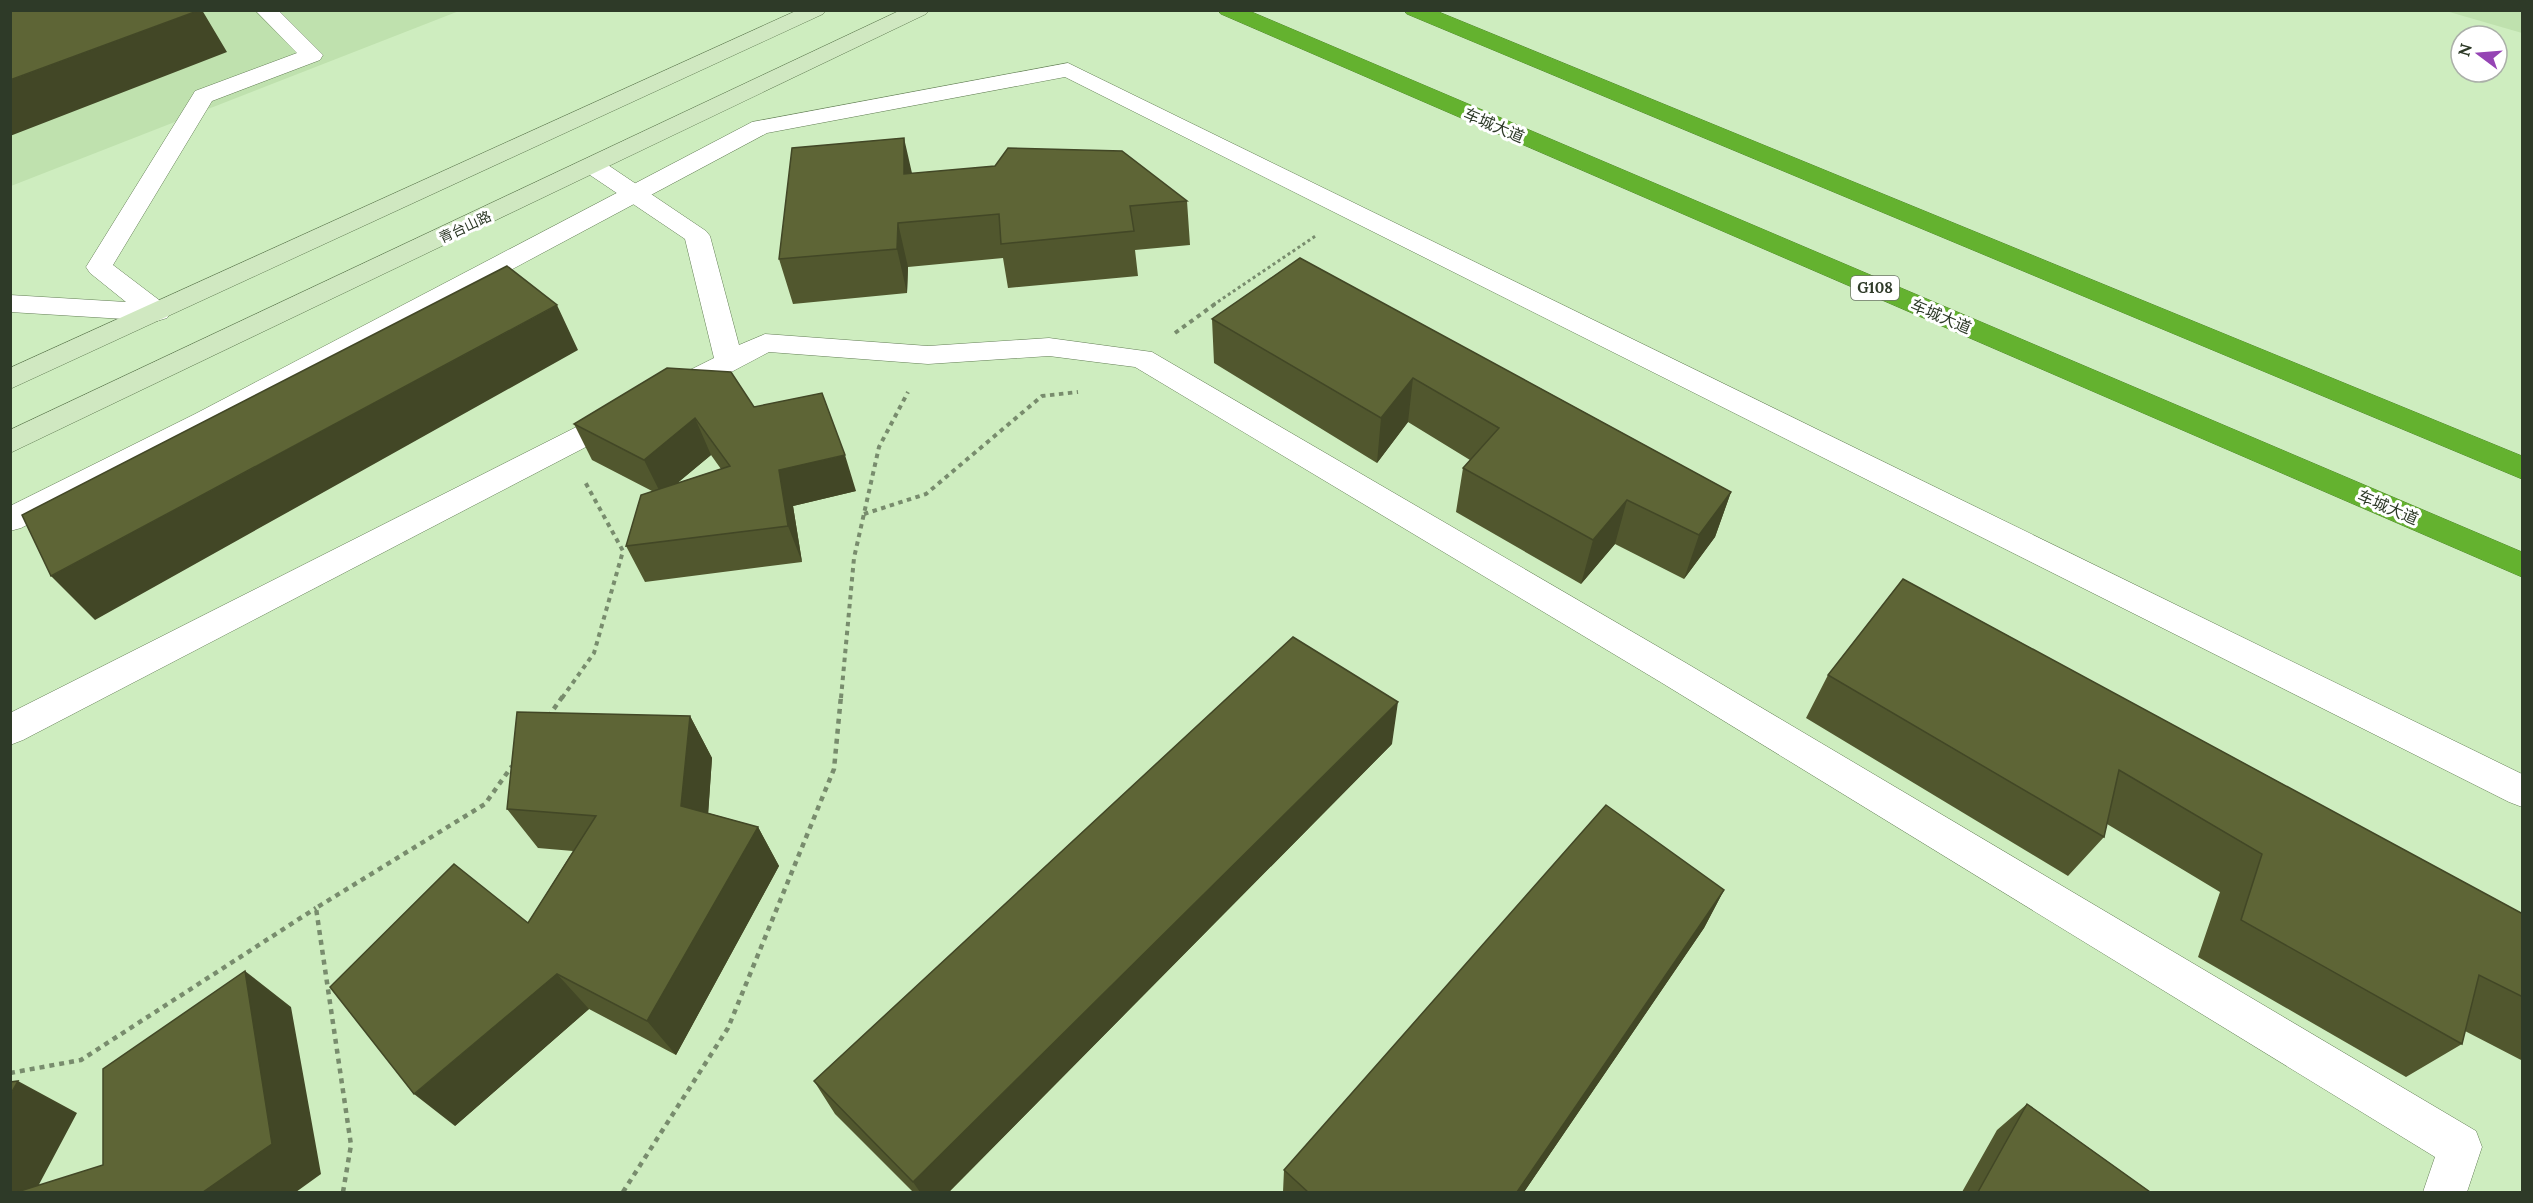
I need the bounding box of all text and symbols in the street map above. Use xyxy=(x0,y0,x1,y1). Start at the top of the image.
north arrow xyxy=(2449,24,2509,84)
text: N xyxy=(2453,41,2476,59)
street label: 车城大道 xyxy=(1461,103,1527,147)
street label: 青台山路 xyxy=(436,207,494,247)
road number: G108 xyxy=(1851,276,1899,300)
street label: 车城大道 xyxy=(1908,294,1974,338)
street label: 车城大道 xyxy=(2355,485,2421,529)

